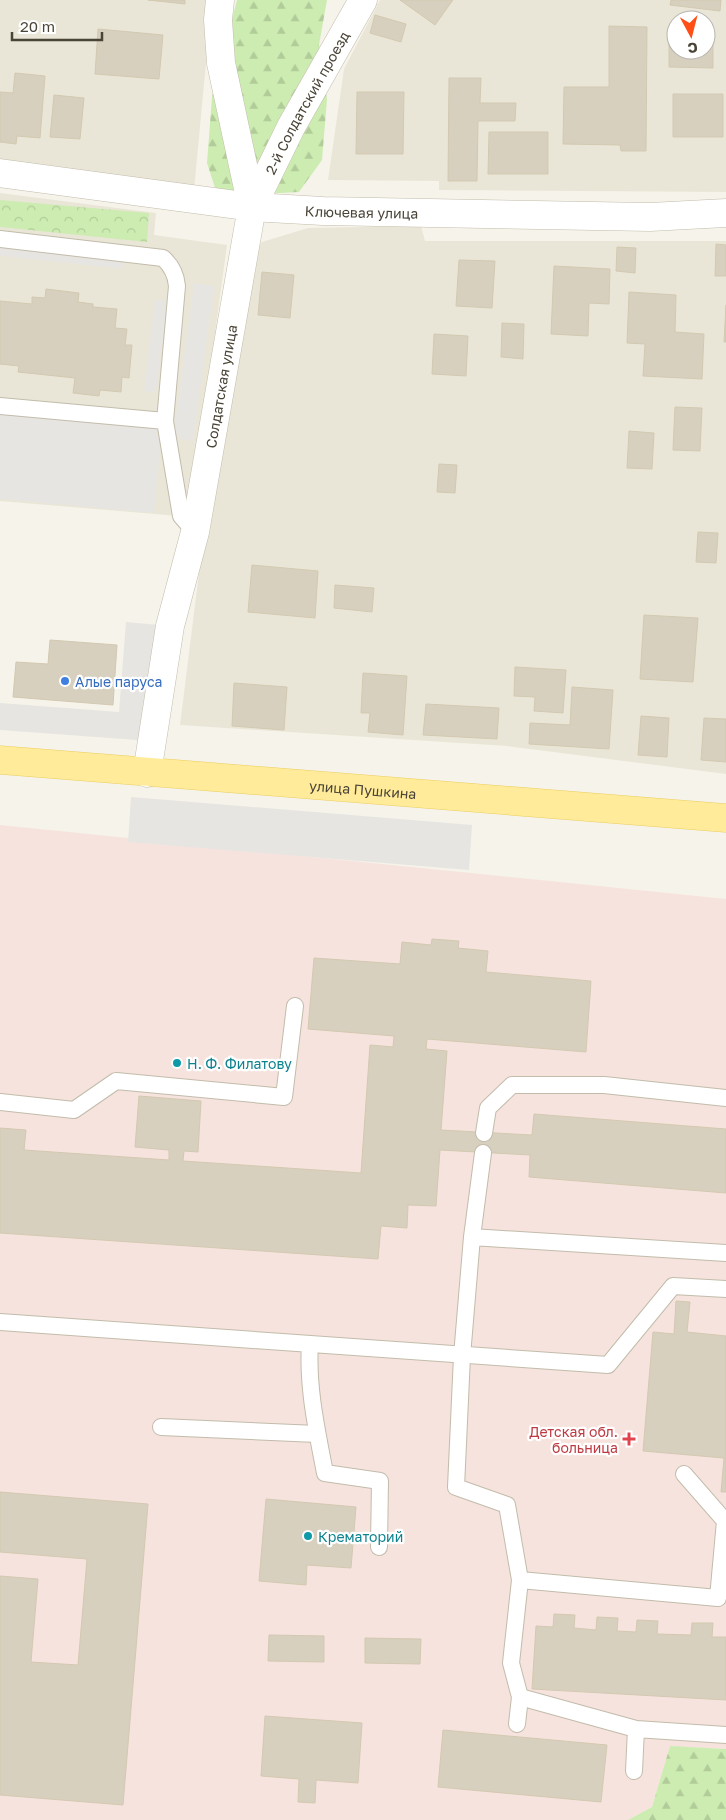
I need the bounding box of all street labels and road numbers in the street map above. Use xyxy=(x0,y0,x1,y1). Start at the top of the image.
street label: 2-й Солдатский проезд xyxy=(261,27,352,177)
street label: Ключевая улица xyxy=(304,201,418,221)
street label: Солдатская улица xyxy=(201,323,240,449)
street label: улица Пушкина xyxy=(309,776,417,802)

